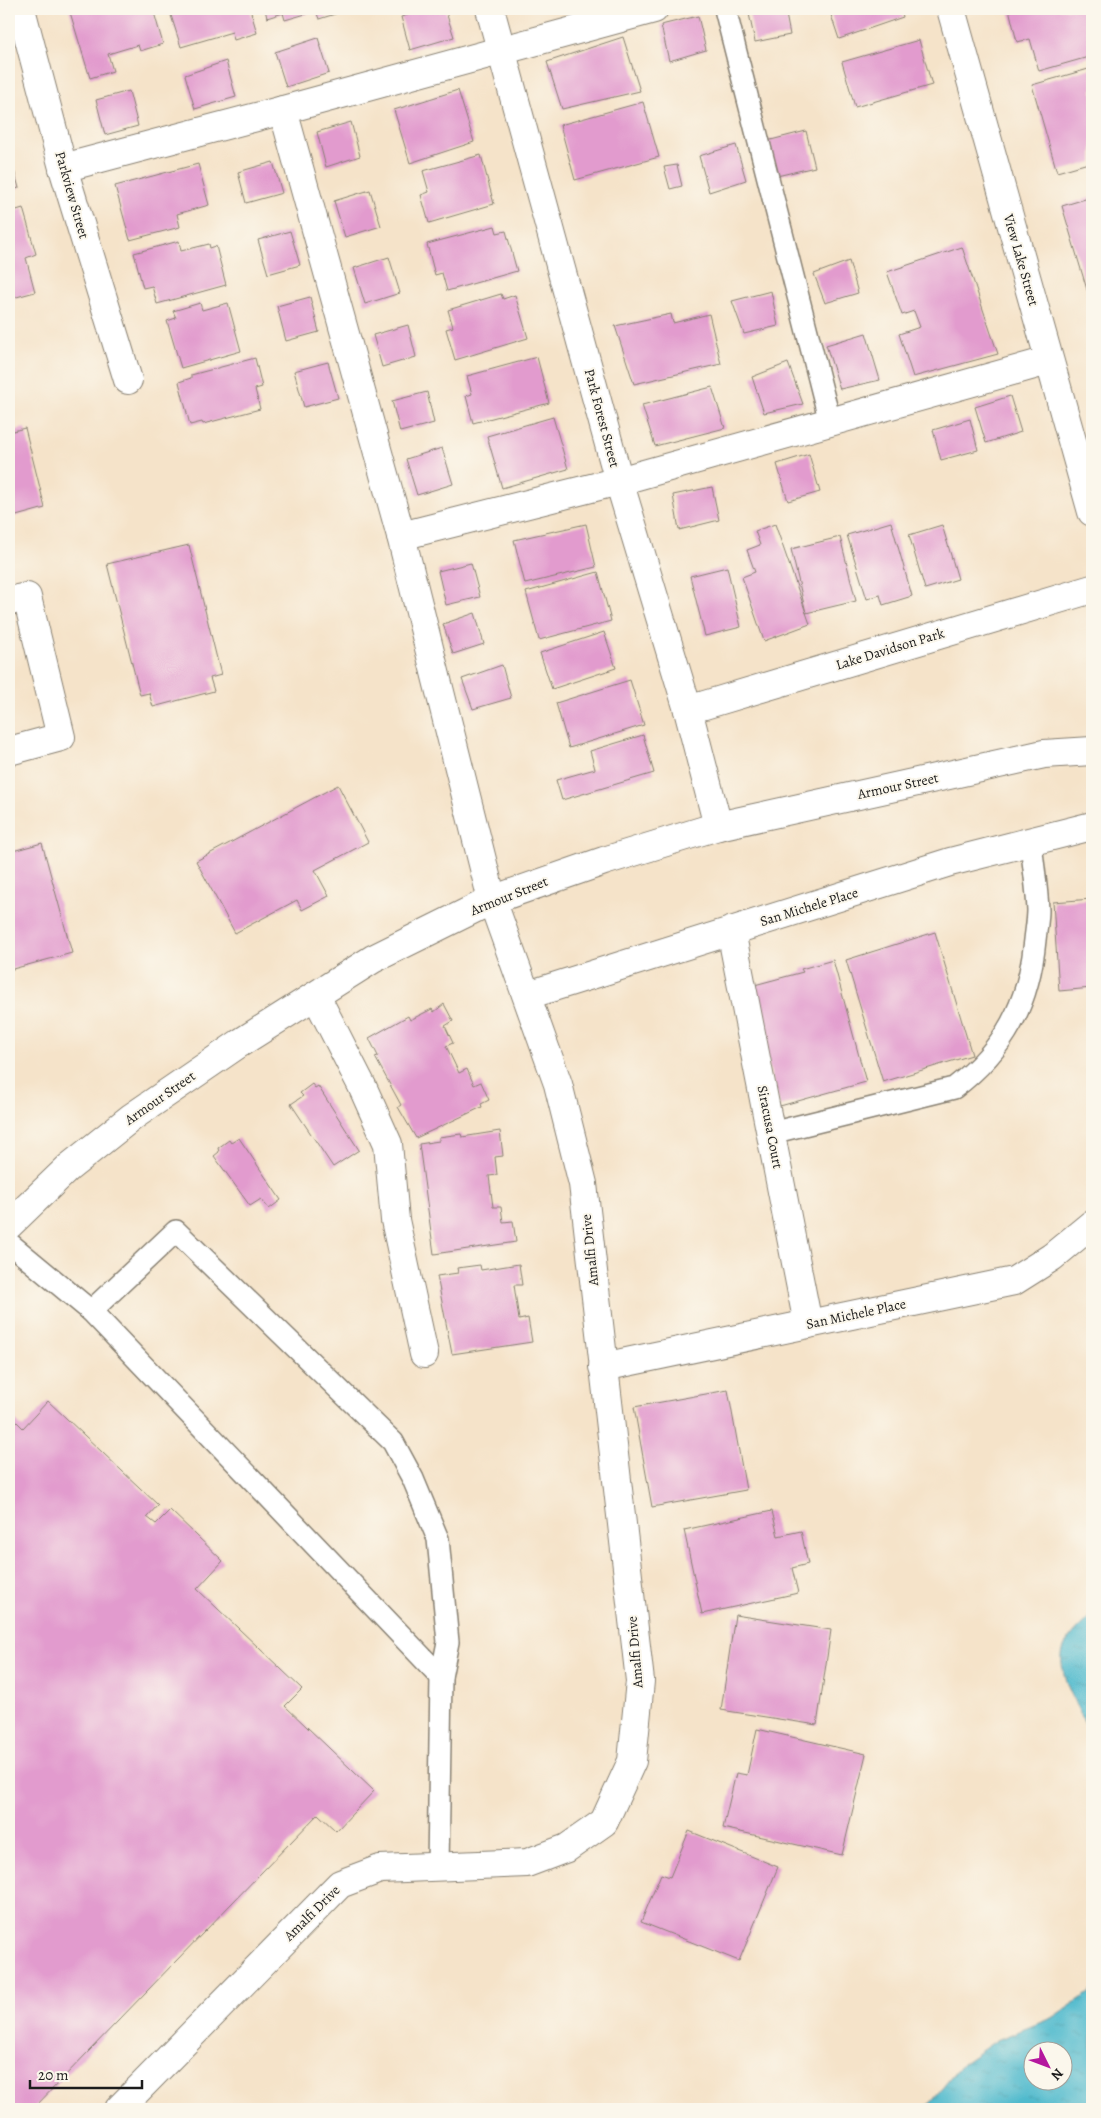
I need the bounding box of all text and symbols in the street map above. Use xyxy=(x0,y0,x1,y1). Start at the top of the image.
street label: Parkview Street xyxy=(50,149,94,241)
street label: View Lake Street xyxy=(999,211,1043,308)
street label: Park Forest Street xyxy=(580,367,624,470)
street label: Lake Davidson Park xyxy=(833,623,947,675)
street label: Armour Street xyxy=(855,768,940,804)
street label: Armour Street xyxy=(466,872,551,921)
street label: San Michele Place xyxy=(758,883,860,931)
street label: Armour Street xyxy=(120,1066,199,1130)
street label: Siracusa Court xyxy=(753,1084,787,1171)
street label: Amalfi Drive xyxy=(577,1213,603,1288)
street label: San Michele Place xyxy=(804,1294,908,1334)
street label: Amalfi Drive xyxy=(622,1615,648,1690)
street label: Amalfi Drive xyxy=(279,1881,344,1946)
north arrow xyxy=(1024,2040,1074,2090)
scale bar xyxy=(30,2058,142,2090)
text: N xyxy=(1047,2064,1068,2085)
text: 20 m xyxy=(38,2065,69,2085)

